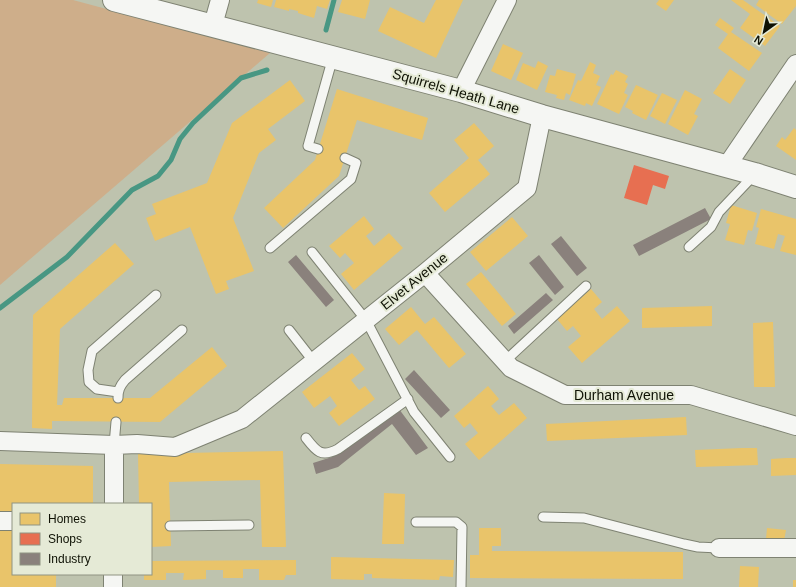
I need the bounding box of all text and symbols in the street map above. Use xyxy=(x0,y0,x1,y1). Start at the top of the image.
north arrow xyxy=(744,12,784,52)
text: N xyxy=(752,33,765,48)
street label: Squirrels Heath Lane xyxy=(391,65,522,117)
street label: Elvet Avenue xyxy=(377,249,451,313)
street label: Durham Avenue xyxy=(574,387,674,403)
legend xyxy=(12,503,152,575)
text: Homes xyxy=(48,512,86,526)
text: Shops xyxy=(48,532,82,546)
text: Industry xyxy=(48,552,91,566)

